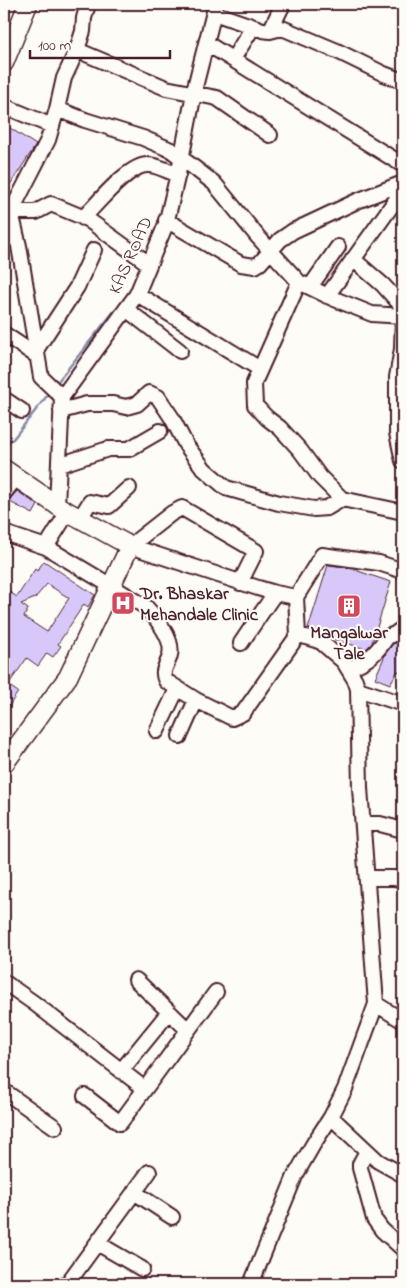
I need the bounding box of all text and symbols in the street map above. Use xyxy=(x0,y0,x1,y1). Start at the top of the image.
scale bar xyxy=(30,28,170,60)
text: 100 m xyxy=(38,35,71,57)
street label: KAS ROAD xyxy=(103,213,160,299)
place label: Dr. Bhaskar Mehandale Clinic xyxy=(139,582,259,629)
hospital icon: Dr. Bhaskar Mehandale Clinic xyxy=(110,590,136,616)
building icon: Mangalwar Tale xyxy=(336,593,362,619)
place label: Mangalwar Tale xyxy=(310,621,388,668)

